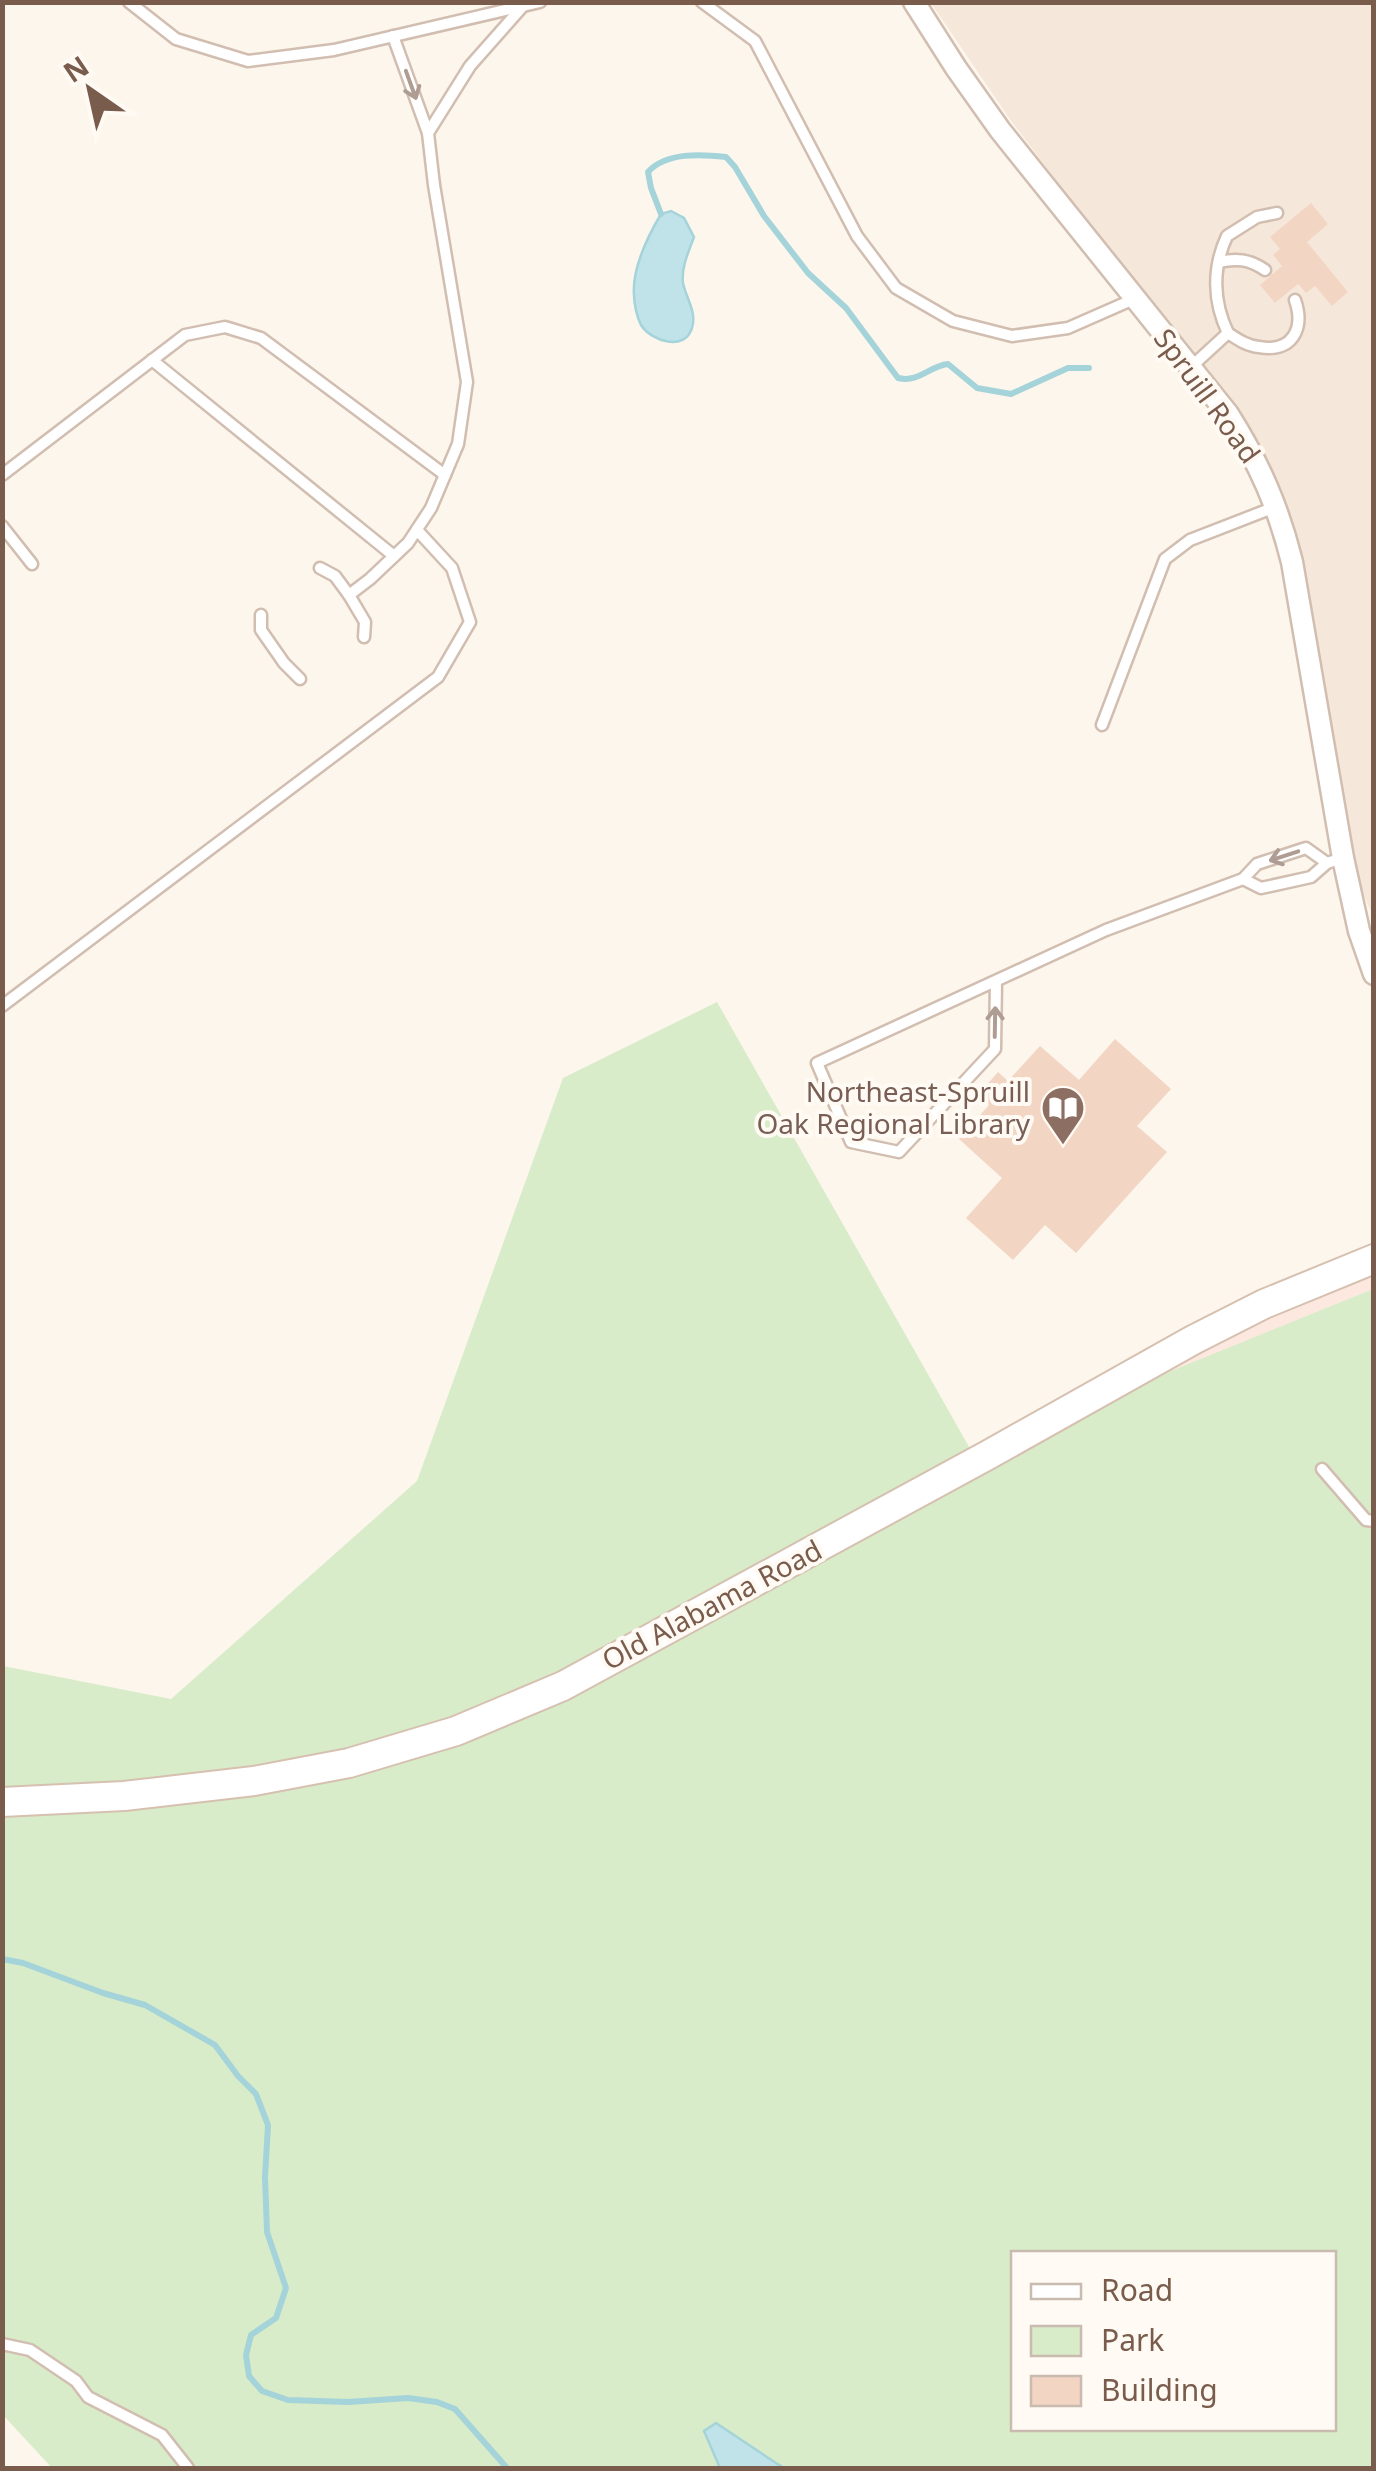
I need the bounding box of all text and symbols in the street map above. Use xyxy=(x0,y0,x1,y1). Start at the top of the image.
north arrow xyxy=(40,40,140,140)
text: N xyxy=(55,46,96,91)
one-way arrow xyxy=(403,68,421,99)
street label: Spruill Road xyxy=(1146,320,1270,470)
one-way arrow xyxy=(1268,848,1300,866)
one-way arrow xyxy=(986,1007,1004,1040)
place label: Northeast-Spruill Oak Regional Library xyxy=(756,1072,1031,1142)
library icon: Northeast-Spruill Oak Regional Library xyxy=(1040,1085,1086,1146)
street label: Old Alabama Road xyxy=(595,1530,828,1678)
legend xyxy=(1011,2251,1336,2431)
text: Road xyxy=(1101,2269,1173,2310)
text: Park xyxy=(1101,2319,1164,2360)
text: Building xyxy=(1101,2369,1218,2410)

